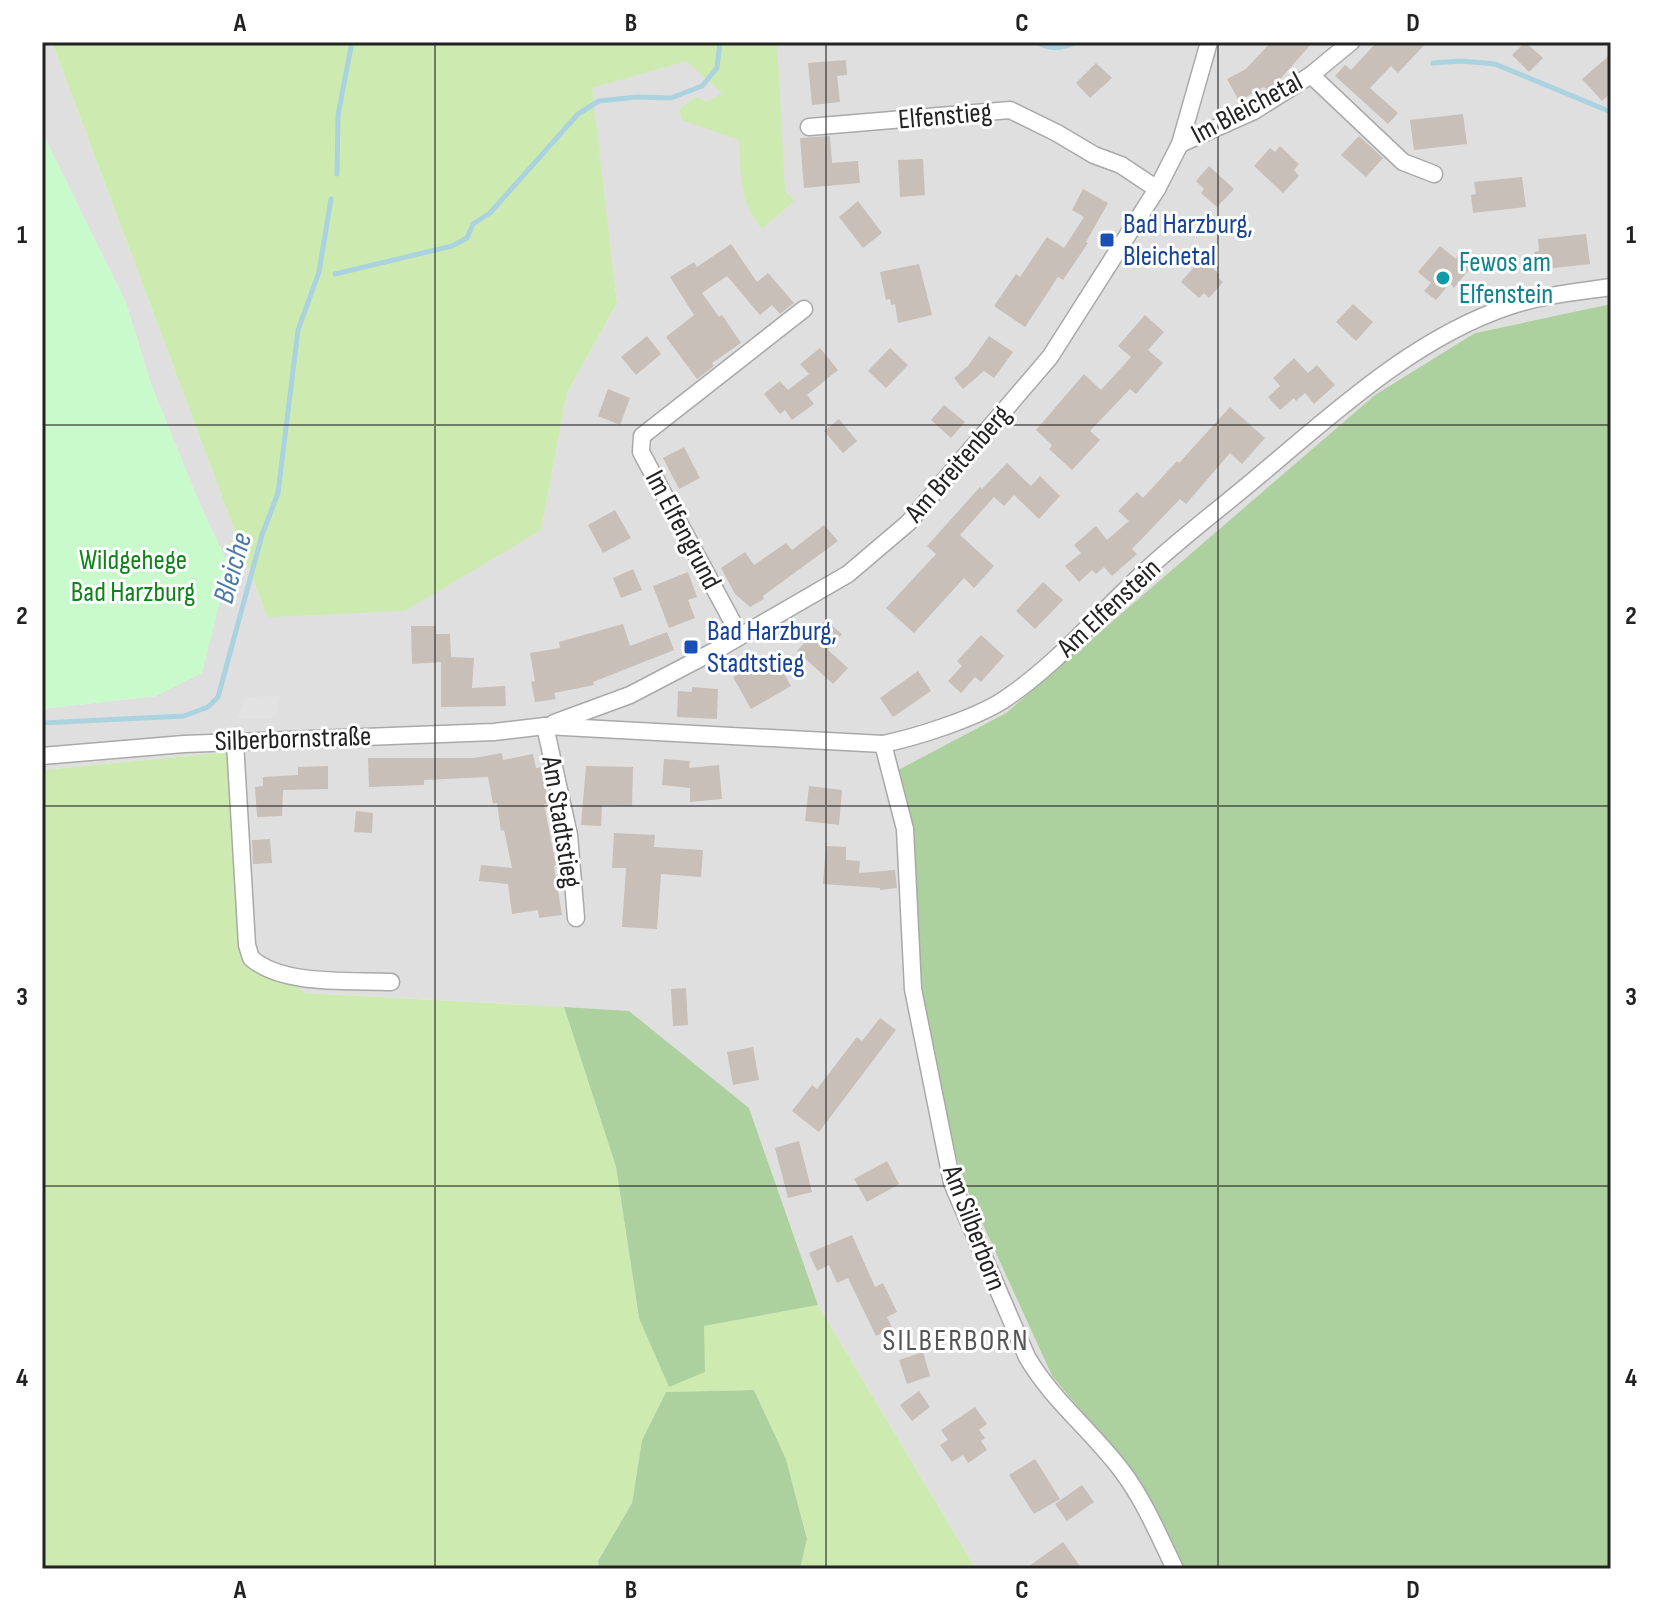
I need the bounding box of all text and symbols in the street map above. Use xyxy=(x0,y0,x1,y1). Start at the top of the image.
text: A xyxy=(233,8,247,39)
text: B xyxy=(625,8,637,39)
text: C xyxy=(1015,8,1029,39)
text: D xyxy=(1406,8,1420,39)
street label: Im Bleichetal xyxy=(1186,65,1308,151)
street label: Elfenstieg xyxy=(897,95,993,137)
place label: Bad Harzburg, Bleichetal xyxy=(1123,208,1253,273)
text: 1 xyxy=(17,220,27,251)
text: 1 xyxy=(1626,220,1636,251)
marker: Bad Harzburg, Bleichetal xyxy=(1098,231,1116,249)
place label: Fewos am Elfenstein xyxy=(1459,246,1553,311)
marker: Fewos am Elfenstein xyxy=(1434,269,1452,287)
street label: Am Breitenberg xyxy=(898,399,1018,530)
street label: Im Elfengrund xyxy=(638,465,728,595)
water label: Bleiche xyxy=(206,528,260,607)
park label: Wildgehege Bad Harzburg xyxy=(71,544,195,609)
street label: Am Elfenstein xyxy=(1050,552,1168,665)
text: 2 xyxy=(16,601,28,632)
text: 2 xyxy=(1625,601,1637,632)
place label: Bad Harzburg, Stadtstieg xyxy=(707,615,837,680)
marker: Bad Harzburg, Stadtstieg xyxy=(682,638,700,656)
street label: Silberbornstraße xyxy=(214,720,372,758)
street label: Am Stadtstieg xyxy=(534,753,588,890)
text: 3 xyxy=(16,982,28,1013)
text: 3 xyxy=(1625,982,1637,1013)
street label: Am Silberborn xyxy=(935,1160,1013,1295)
district label: SILBERBORN xyxy=(883,1323,1029,1359)
text: 4 xyxy=(16,1363,28,1394)
text: 4 xyxy=(1625,1363,1637,1394)
text: A xyxy=(233,1575,247,1606)
text: B xyxy=(625,1575,637,1606)
text: C xyxy=(1015,1575,1029,1606)
text: D xyxy=(1406,1575,1420,1606)

